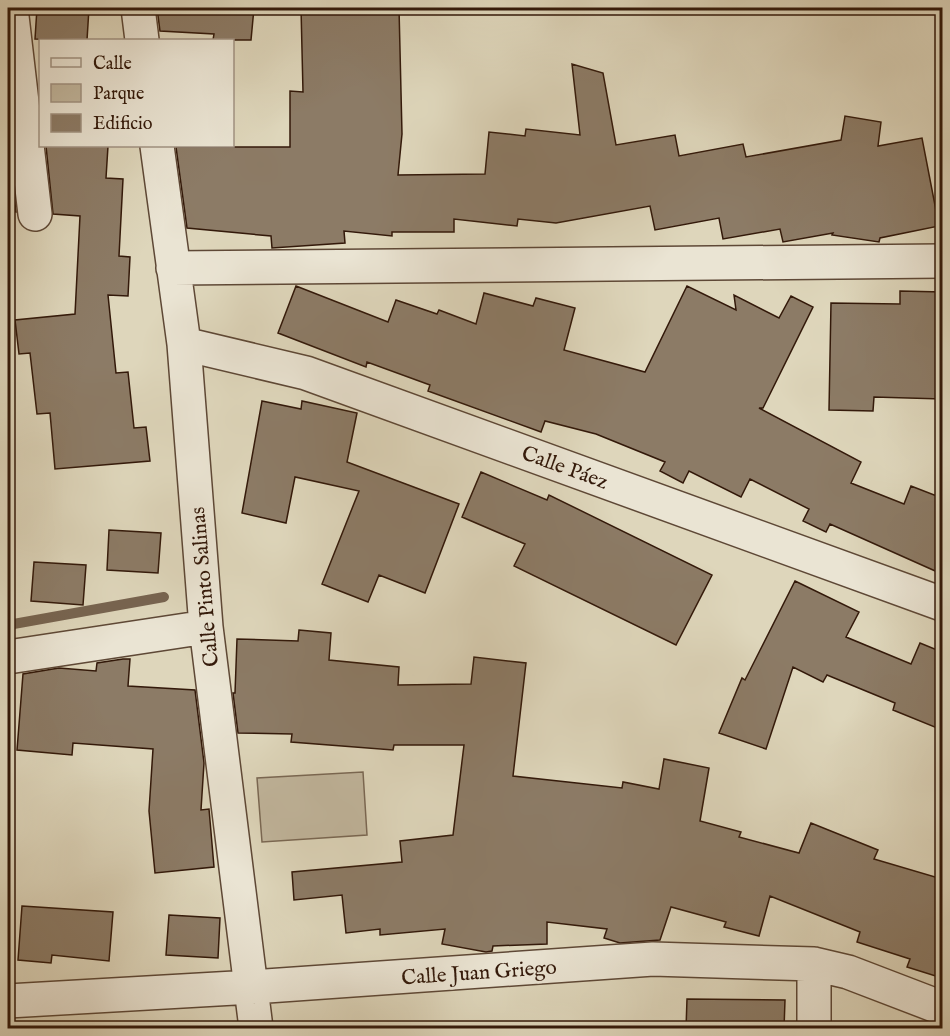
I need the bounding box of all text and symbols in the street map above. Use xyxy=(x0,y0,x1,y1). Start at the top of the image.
legend xyxy=(39,39,234,147)
text: Calle xyxy=(93,53,132,76)
text: Parque xyxy=(93,83,144,106)
text: Edificio xyxy=(93,113,153,136)
street label: Calle Páez xyxy=(518,440,612,497)
street label: Calle Pinto Salinas xyxy=(185,506,226,668)
street label: Calle Juan Griego xyxy=(401,955,558,992)

